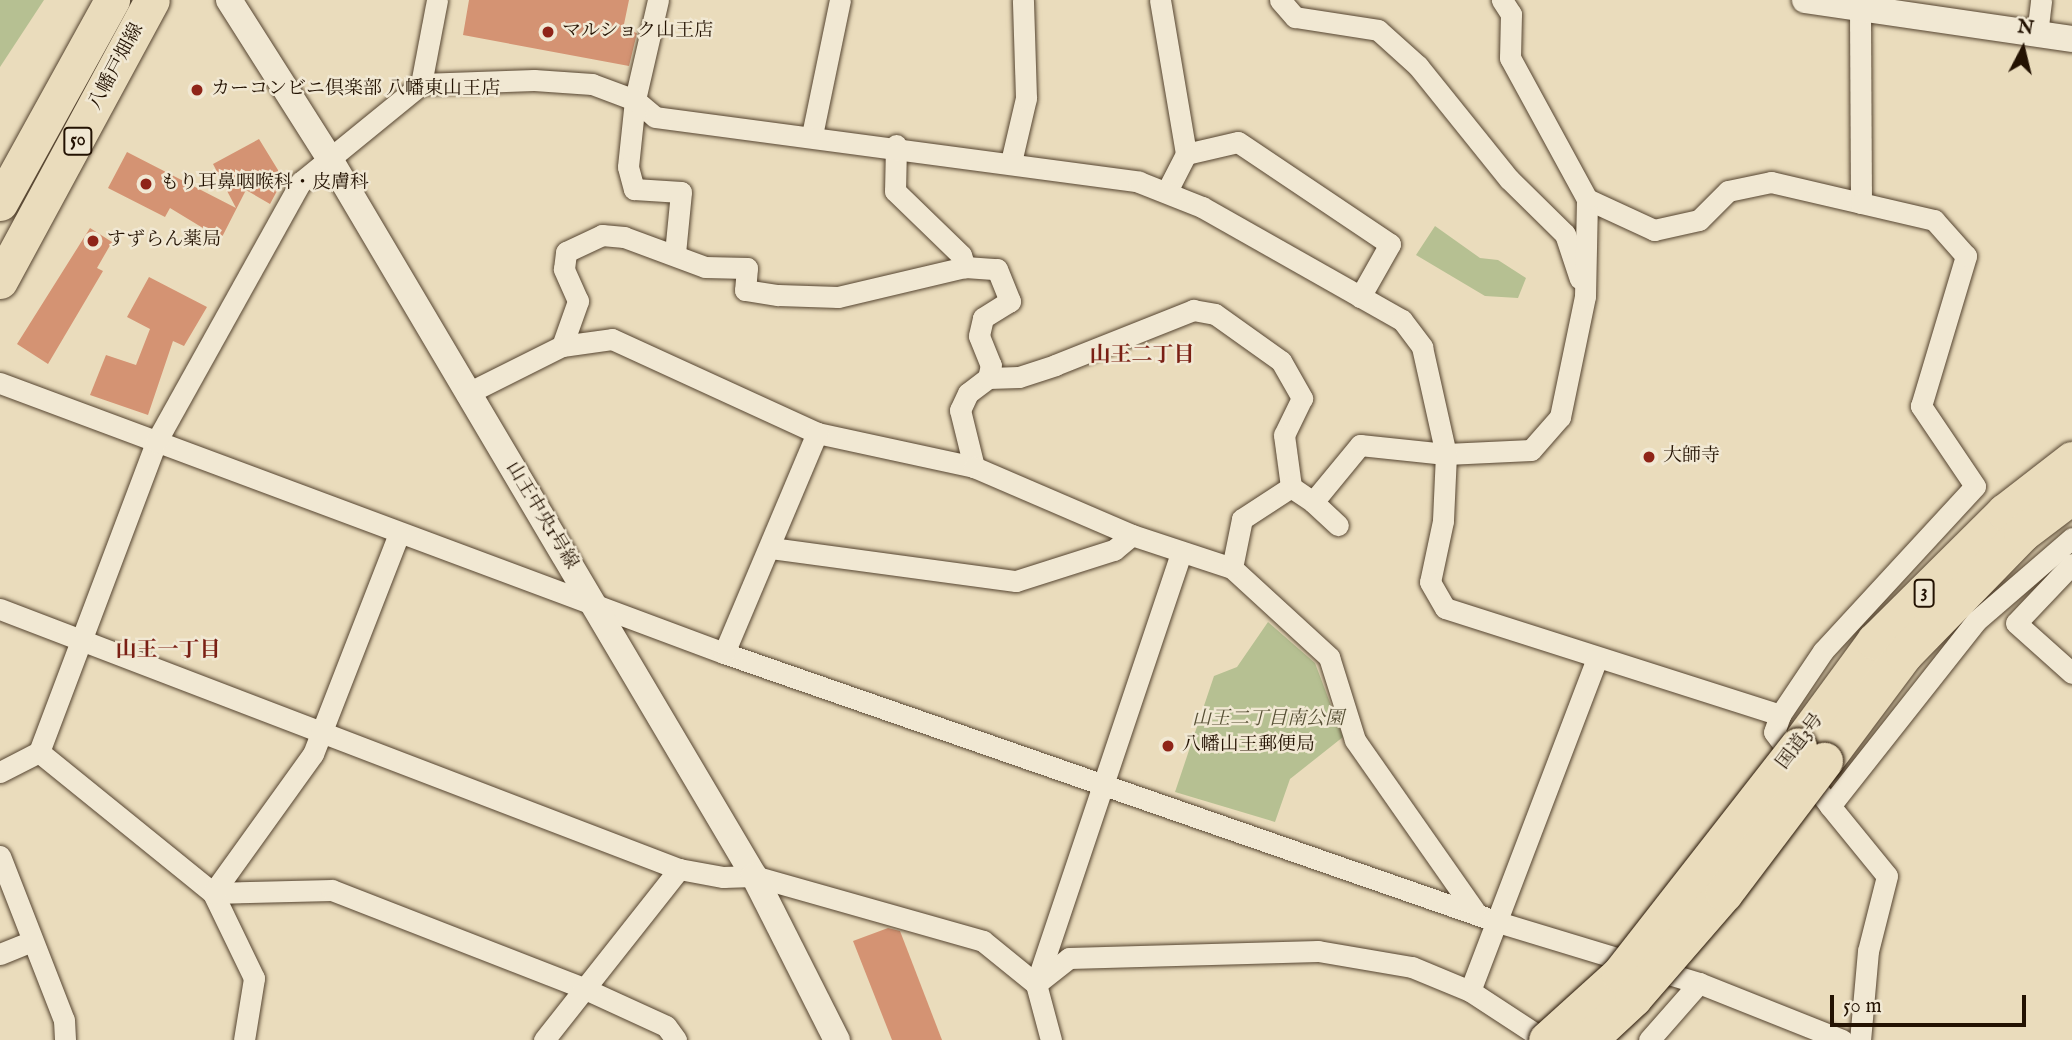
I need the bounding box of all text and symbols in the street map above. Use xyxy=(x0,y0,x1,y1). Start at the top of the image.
north arrow xyxy=(1988,14,2058,84)
text: N xyxy=(2016,15,2035,41)
street label: 八幡戸畑線 xyxy=(85,20,149,114)
place label: マルショク山王店 xyxy=(562,21,714,43)
marker: マルショク山王店 xyxy=(540,24,556,40)
place label: カーコンビニ倶楽部 八幡東山王店 xyxy=(211,79,500,101)
marker: カーコンビニ倶楽部 八幡東山王店 xyxy=(189,82,205,98)
road number: 50 xyxy=(62,126,94,156)
place label: もり耳鼻咽喉科・皮膚科 xyxy=(160,173,369,195)
marker: もり耳鼻咽喉科・皮膚科 xyxy=(138,176,154,192)
place label: すずらん薬局 xyxy=(107,230,221,252)
marker: すずらん薬局 xyxy=(85,233,101,249)
district label: 山王二丁目 xyxy=(1090,343,1194,369)
place label: 大師寺 xyxy=(1663,446,1720,468)
marker: 大師寺 xyxy=(1641,449,1657,465)
street label: 山王中央1号線 xyxy=(500,458,582,574)
road number: 3 xyxy=(1913,578,1934,608)
district label: 山王一丁目 xyxy=(116,638,220,664)
park label: 山王二丁目南公園 xyxy=(1192,709,1344,731)
street label: 国道3号 xyxy=(1773,710,1829,774)
place label: 八幡山王郵便局 xyxy=(1182,735,1315,757)
marker: 八幡山王郵便局 xyxy=(1160,738,1176,754)
scale bar xyxy=(1834,981,2030,1025)
text: 50 m xyxy=(1843,993,1882,1020)

